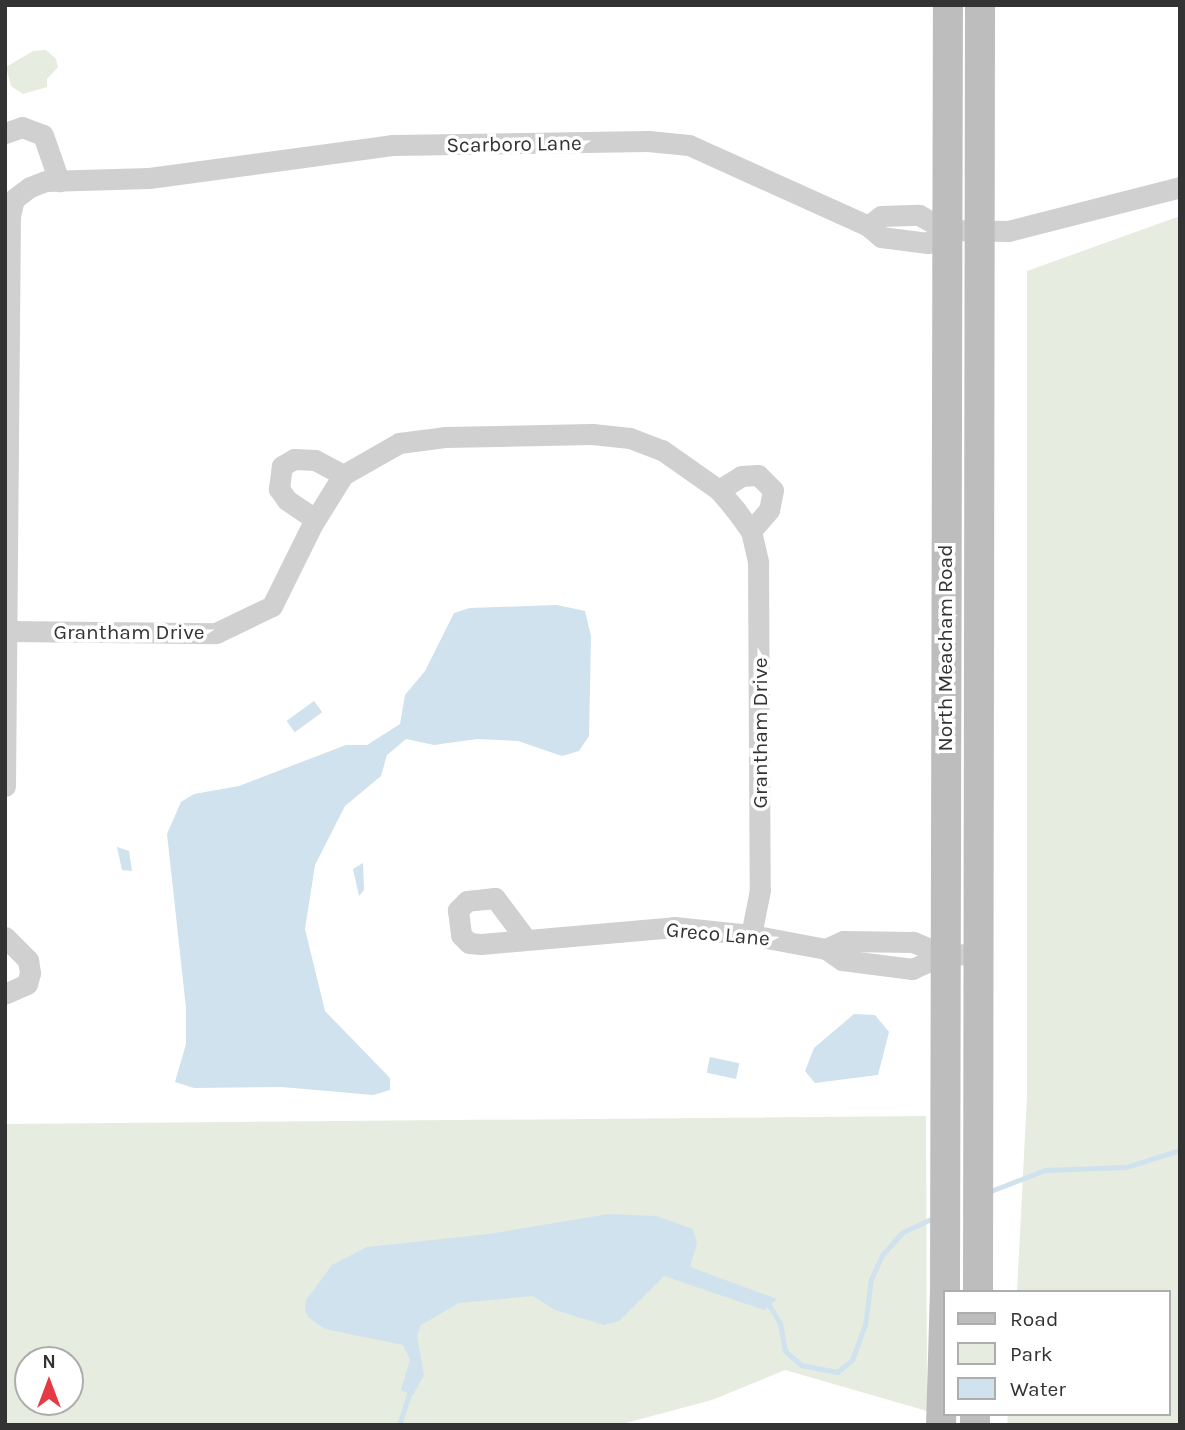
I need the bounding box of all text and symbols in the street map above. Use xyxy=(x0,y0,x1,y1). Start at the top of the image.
street label: Scarboro Lane xyxy=(446,130,582,158)
street label: North Meacham Road xyxy=(932,544,958,752)
street label: Grantham Drive xyxy=(53,619,205,645)
street label: Grantham Drive xyxy=(747,657,773,809)
street label: Greco Lane xyxy=(665,917,771,951)
legend xyxy=(944,1290,1171,1416)
text: Road xyxy=(1010,1307,1058,1331)
text: Park xyxy=(1010,1342,1053,1366)
north arrow xyxy=(14,1346,84,1416)
text: N xyxy=(42,1351,56,1373)
text: Water xyxy=(1010,1377,1066,1401)

